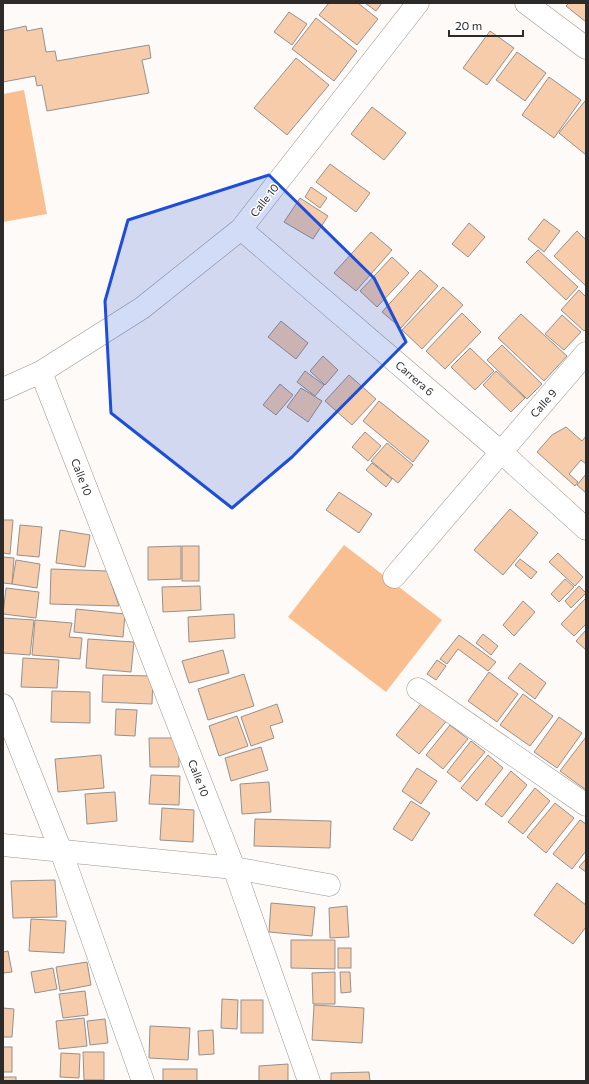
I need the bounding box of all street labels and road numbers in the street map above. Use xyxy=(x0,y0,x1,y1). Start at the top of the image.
street label: Calle 10 xyxy=(247,181,281,219)
street label: Carrera 6 xyxy=(393,358,437,398)
street label: Calle 9 xyxy=(527,386,559,420)
street label: Calle 10 xyxy=(69,457,95,497)
street label: Calle 10 xyxy=(186,758,212,798)

